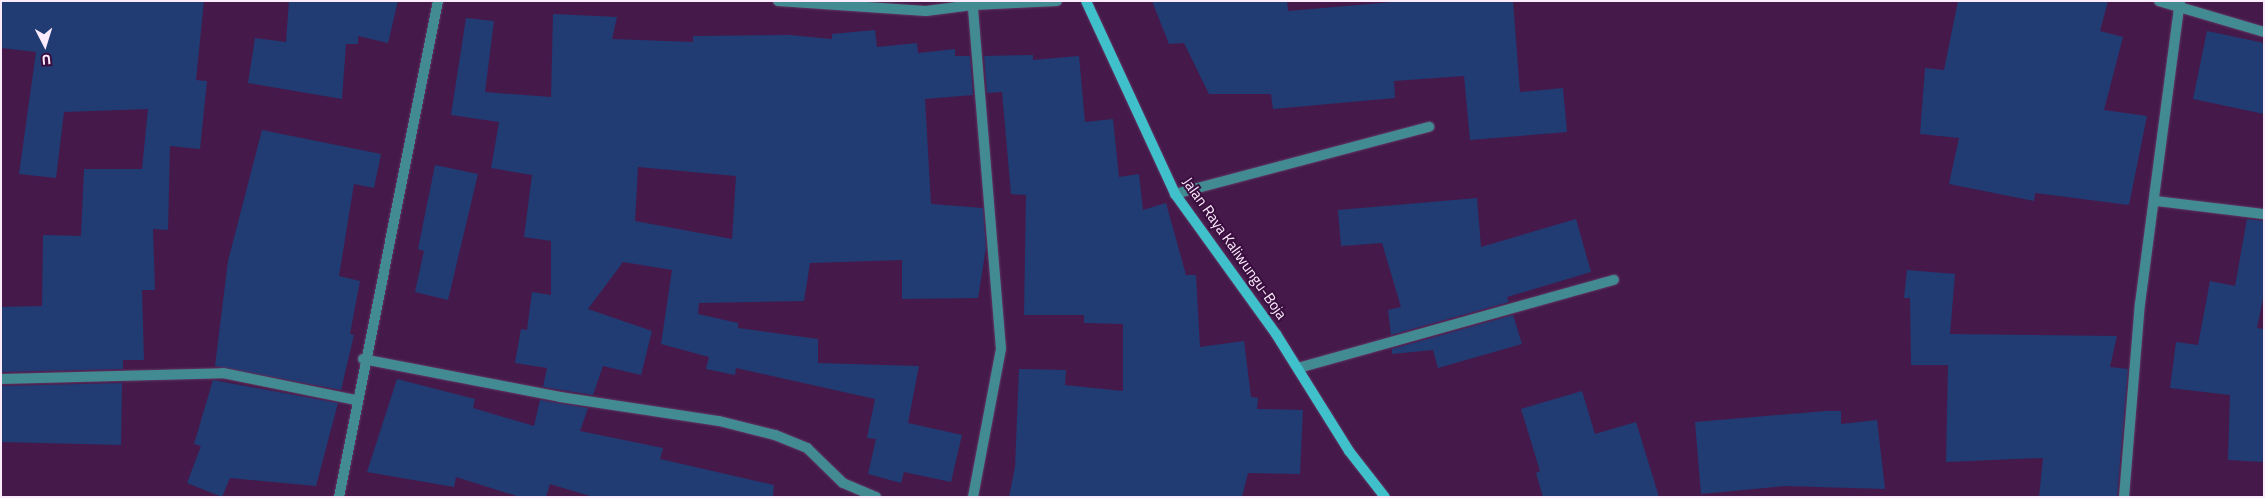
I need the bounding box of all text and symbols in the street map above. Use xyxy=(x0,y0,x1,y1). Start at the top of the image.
north arrow xyxy=(20,20,70,70)
text: U xyxy=(41,50,52,71)
street label: Jalan Raya Kaliwungu-Boja xyxy=(1179,174,1291,322)

